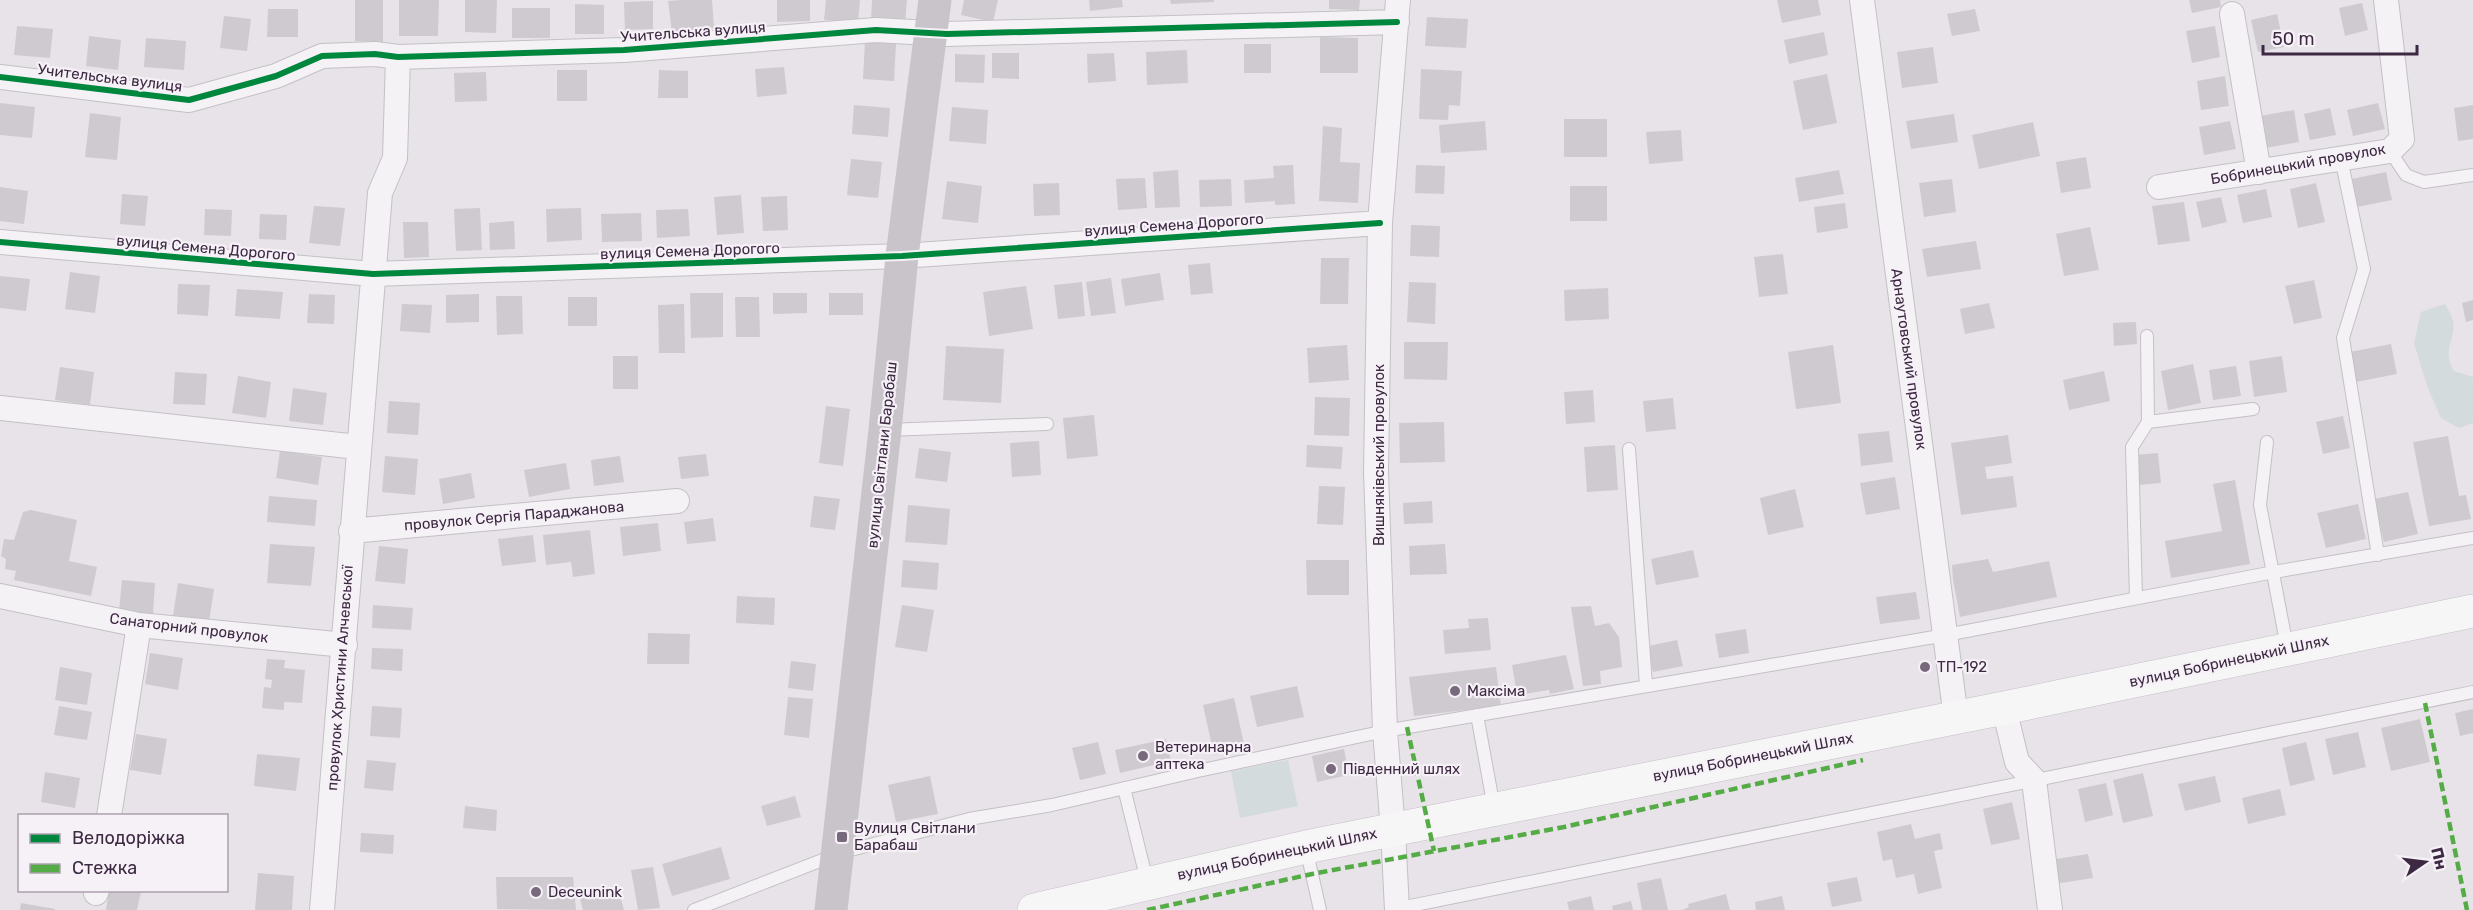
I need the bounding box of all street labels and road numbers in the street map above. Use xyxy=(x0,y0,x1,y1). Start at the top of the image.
street label: Учительська вулиця xyxy=(620,18,766,46)
street label: Учительська вулиця xyxy=(37,60,183,96)
street label: Бобринецький провулок xyxy=(2209,140,2387,188)
street label: вулиця Семена Дорогого xyxy=(1084,210,1264,240)
street label: вулиця Семена Дорогого xyxy=(116,231,296,265)
street label: вулиця Семена Дорогого xyxy=(600,239,780,263)
street label: Арнаутовський провулок xyxy=(1887,267,1931,451)
street label: вулиця Світлани Барабаш xyxy=(863,361,901,549)
street label: Вишняківський провулок xyxy=(1370,364,1388,546)
street label: провулок Сергія Параджанова xyxy=(403,497,625,535)
street label: провулок Христини Алчевської xyxy=(323,564,357,791)
street label: Санаторний провулок xyxy=(109,609,269,647)
street label: вулиця Бобринецький Шлях xyxy=(2127,631,2331,691)
street label: вулиця Бобринецький Шлях xyxy=(1651,729,1855,785)
street label: вулиця Бобринецький Шлях xyxy=(1175,824,1379,884)

